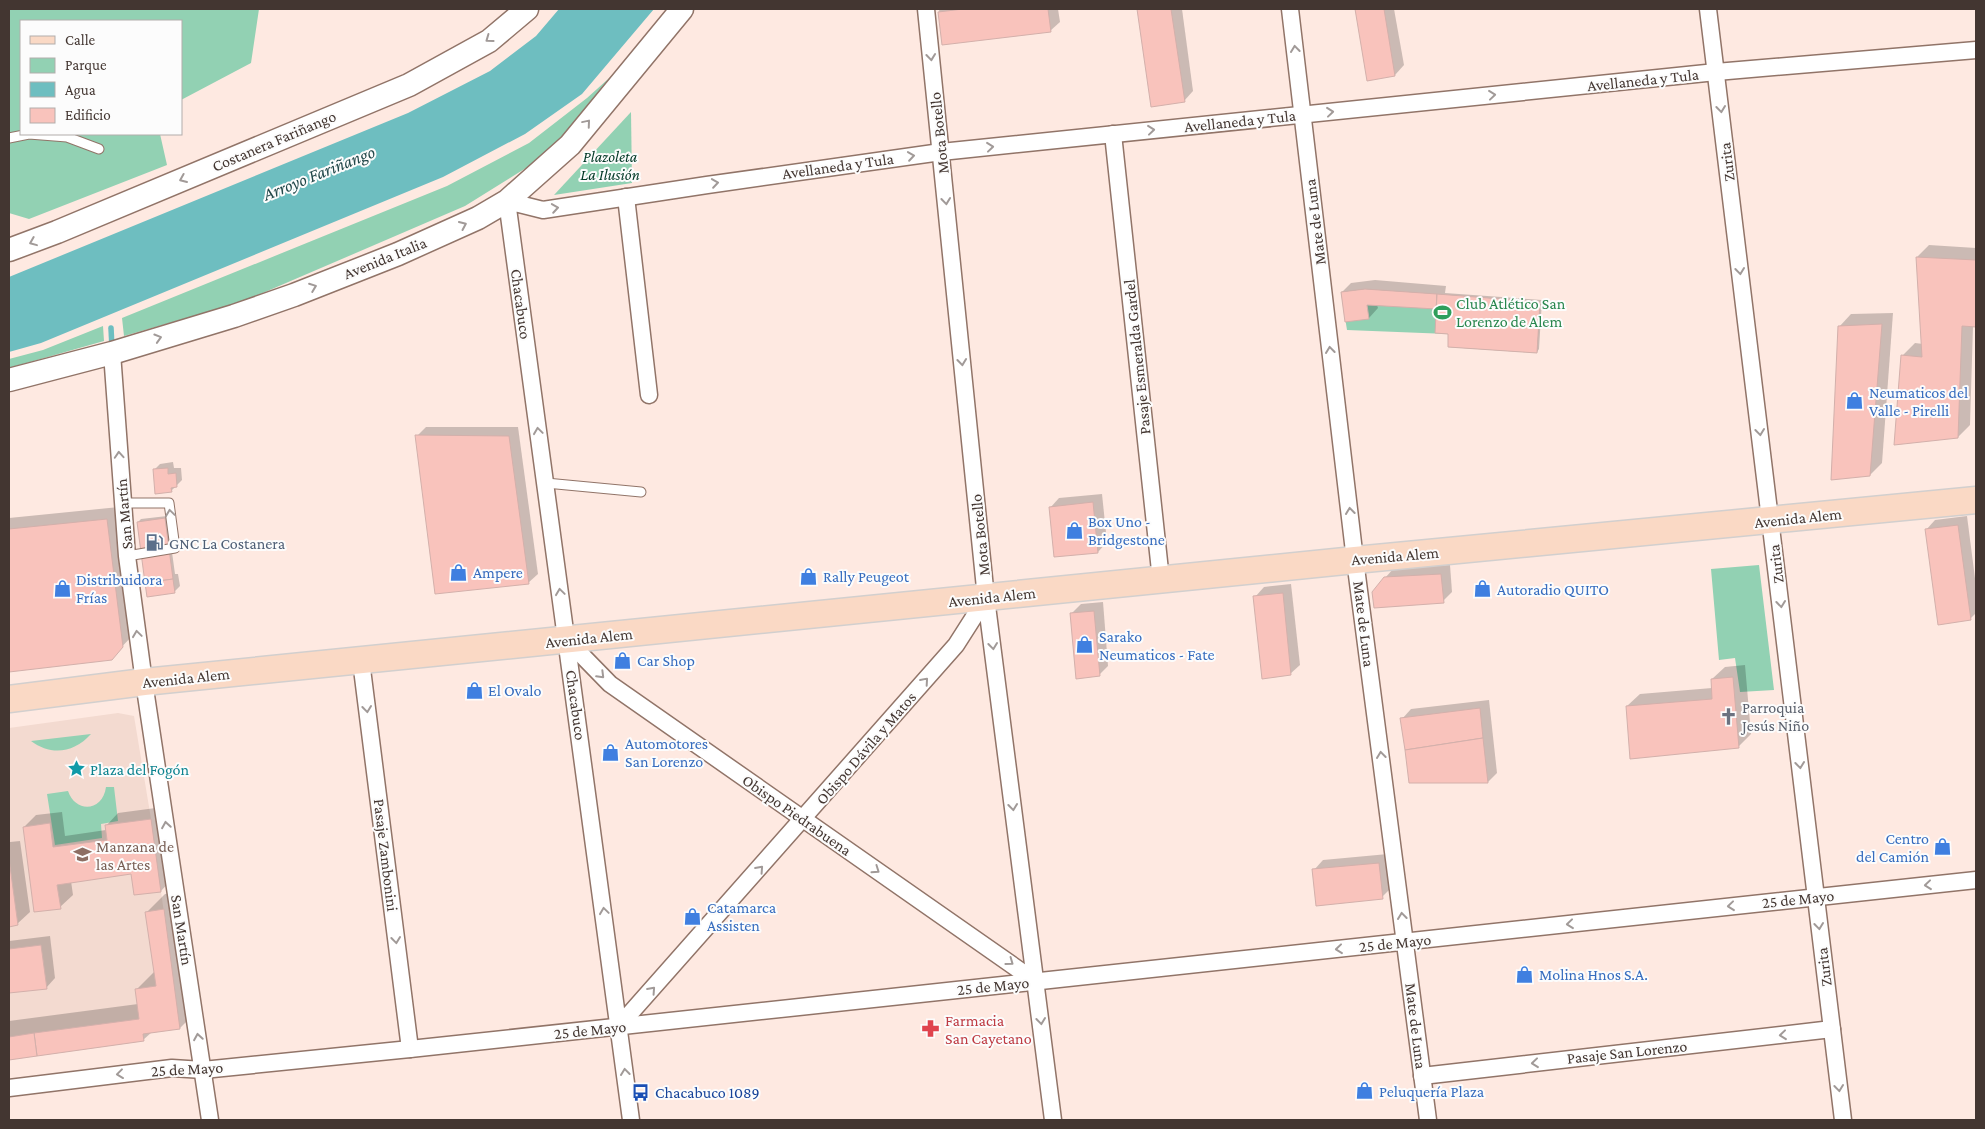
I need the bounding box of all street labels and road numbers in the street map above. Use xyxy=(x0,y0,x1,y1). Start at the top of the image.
street label: Avellaneda y Tula xyxy=(1586,66,1700,95)
street label: Mota Botello xyxy=(926,91,952,175)
street label: Costanera Fariñango xyxy=(210,107,339,176)
street label: Avellaneda y Tula xyxy=(1183,107,1297,136)
street label: Zurita xyxy=(1716,141,1738,182)
street label: Avellaneda y Tula xyxy=(781,150,896,183)
street label: Mate de Luna xyxy=(1301,177,1329,266)
street label: Avenida Italia xyxy=(341,233,429,282)
street label: Chacabuco xyxy=(508,268,534,340)
street label: Pasaje Esmeralda Gardel xyxy=(1120,278,1155,435)
street label: San Martín xyxy=(112,478,136,550)
street label: Mota Botello xyxy=(967,493,993,577)
street label: Avenida Alem xyxy=(1753,505,1843,531)
street label: Zurita xyxy=(1765,543,1787,584)
street label: Avenida Alem xyxy=(1351,544,1440,568)
street label: Mate de Luna xyxy=(1350,580,1378,669)
street label: Avenida Alem xyxy=(947,584,1037,610)
street label: Avenida Alem xyxy=(544,625,634,651)
street label: Avenida Alem xyxy=(141,665,231,691)
street label: Chacabuco xyxy=(563,669,589,741)
street label: Obispo Dávila y Matos xyxy=(813,688,920,808)
street label: Obispo Piedrabuena xyxy=(739,771,855,860)
street label: Pasaje Zambonini xyxy=(370,798,401,912)
street label: 25 de Mayo xyxy=(1761,887,1835,912)
street label: San Martín xyxy=(168,894,196,967)
street label: 25 de Mayo xyxy=(1358,931,1432,956)
street label: Zurita xyxy=(1813,946,1835,987)
street label: 25 de Mayo xyxy=(956,974,1030,999)
street label: Mate de Luna xyxy=(1402,982,1430,1071)
street label: 25 de Mayo xyxy=(553,1018,627,1043)
street label: Pasaje San Lorenzo xyxy=(1566,1037,1688,1068)
street label: 25 de Mayo xyxy=(150,1059,224,1080)

